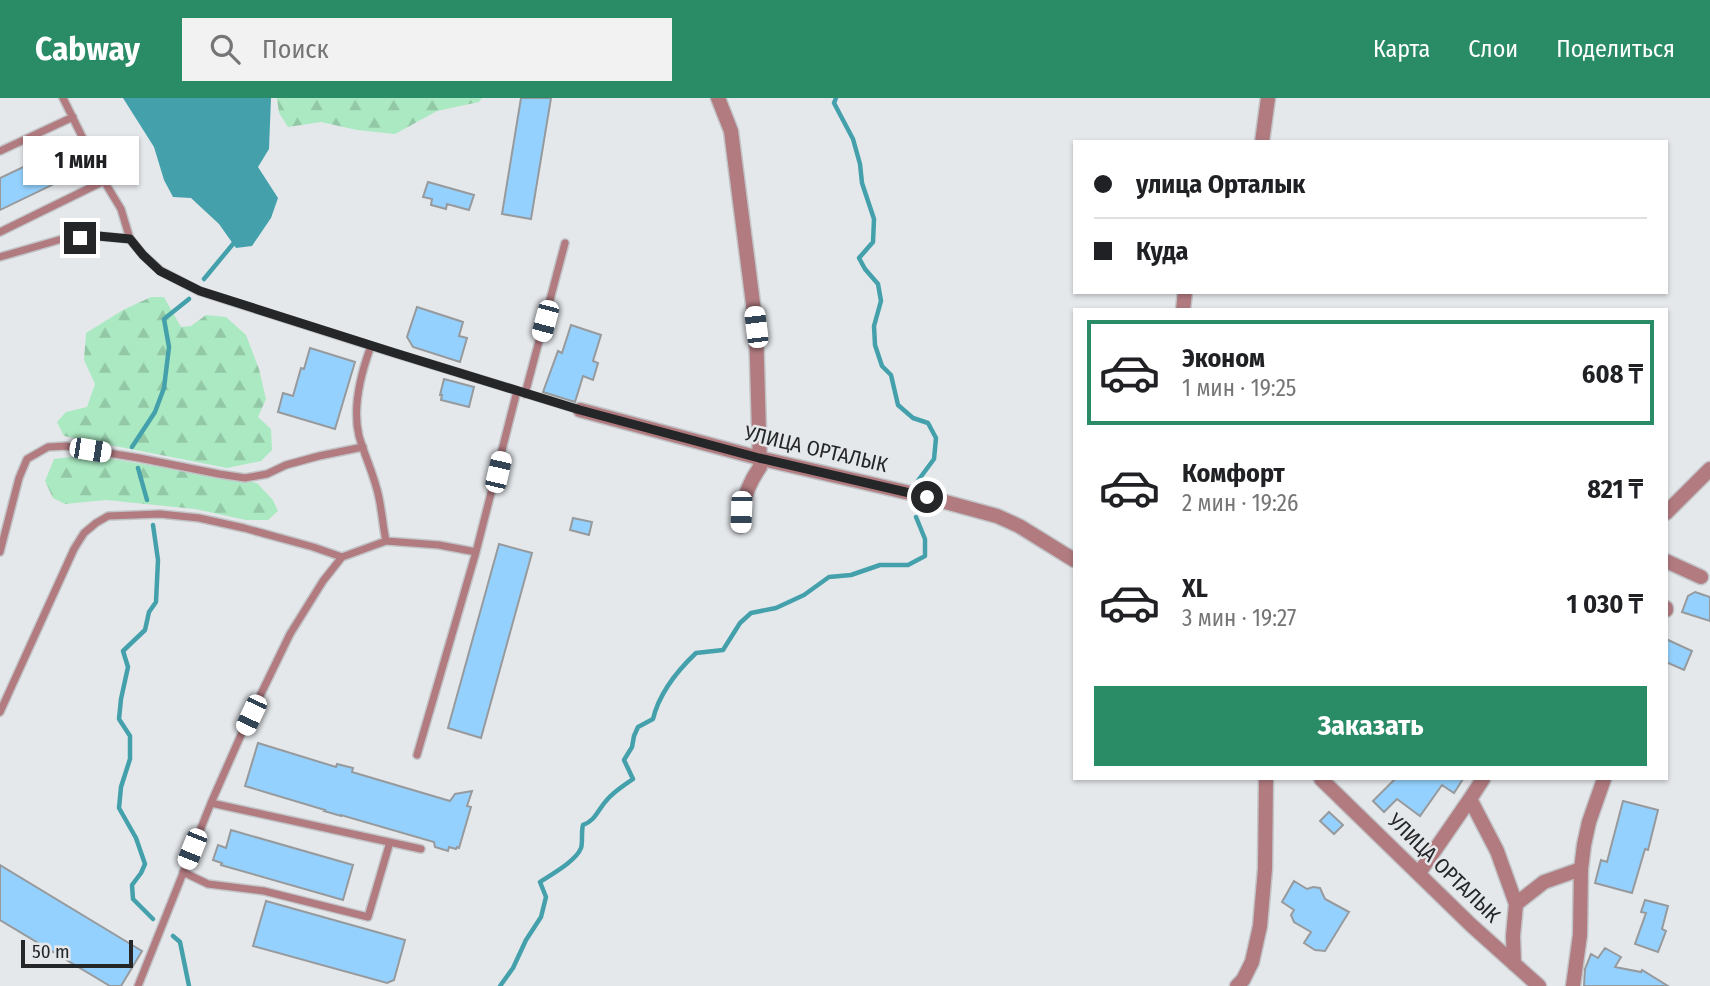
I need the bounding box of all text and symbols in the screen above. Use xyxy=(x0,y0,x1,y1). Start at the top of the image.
search box xyxy=(182,18,672,81)
text: Cabway xyxy=(35,29,140,69)
icon: search xyxy=(206,30,244,68)
text: Поиск xyxy=(262,34,329,65)
text: Карта xyxy=(1373,35,1430,63)
text: Слои xyxy=(1468,35,1518,63)
text: Поделиться xyxy=(1556,35,1675,63)
callout: 1 мин xyxy=(22,136,138,186)
text: 1 мин xyxy=(54,146,108,174)
text: улица Орталык xyxy=(1136,169,1305,200)
route end xyxy=(64,222,96,254)
text: Куда xyxy=(1136,236,1189,267)
car xyxy=(530,298,561,344)
car xyxy=(744,305,769,349)
icon: car xyxy=(1098,341,1161,404)
text: Эконом xyxy=(1182,343,1265,374)
text: 608 ₸ xyxy=(1582,359,1643,390)
text: 1 мин · 19:25 xyxy=(1182,374,1296,402)
street label: УЛИЦА ОРТАЛЫК xyxy=(741,420,891,478)
car xyxy=(68,436,113,464)
car xyxy=(484,449,513,495)
icon: car xyxy=(1098,456,1161,519)
text: Комфорт xyxy=(1182,458,1285,489)
text: 821 ₸ xyxy=(1587,474,1643,505)
route start xyxy=(911,481,943,513)
text: 2 мин · 19:26 xyxy=(1182,489,1298,517)
car xyxy=(730,491,753,533)
icon: car xyxy=(1098,571,1161,634)
text: XL xyxy=(1182,573,1208,604)
text: 1 030 ₸ xyxy=(1567,589,1643,620)
text: 3 мин · 19:27 xyxy=(1182,604,1296,632)
button: Заказать xyxy=(1094,686,1647,766)
car xyxy=(233,692,270,738)
street label: УЛИЦА ОРТАЛЫК xyxy=(1382,807,1506,929)
car xyxy=(175,826,210,872)
scale bar xyxy=(21,937,133,969)
text: 50 m xyxy=(32,940,70,963)

